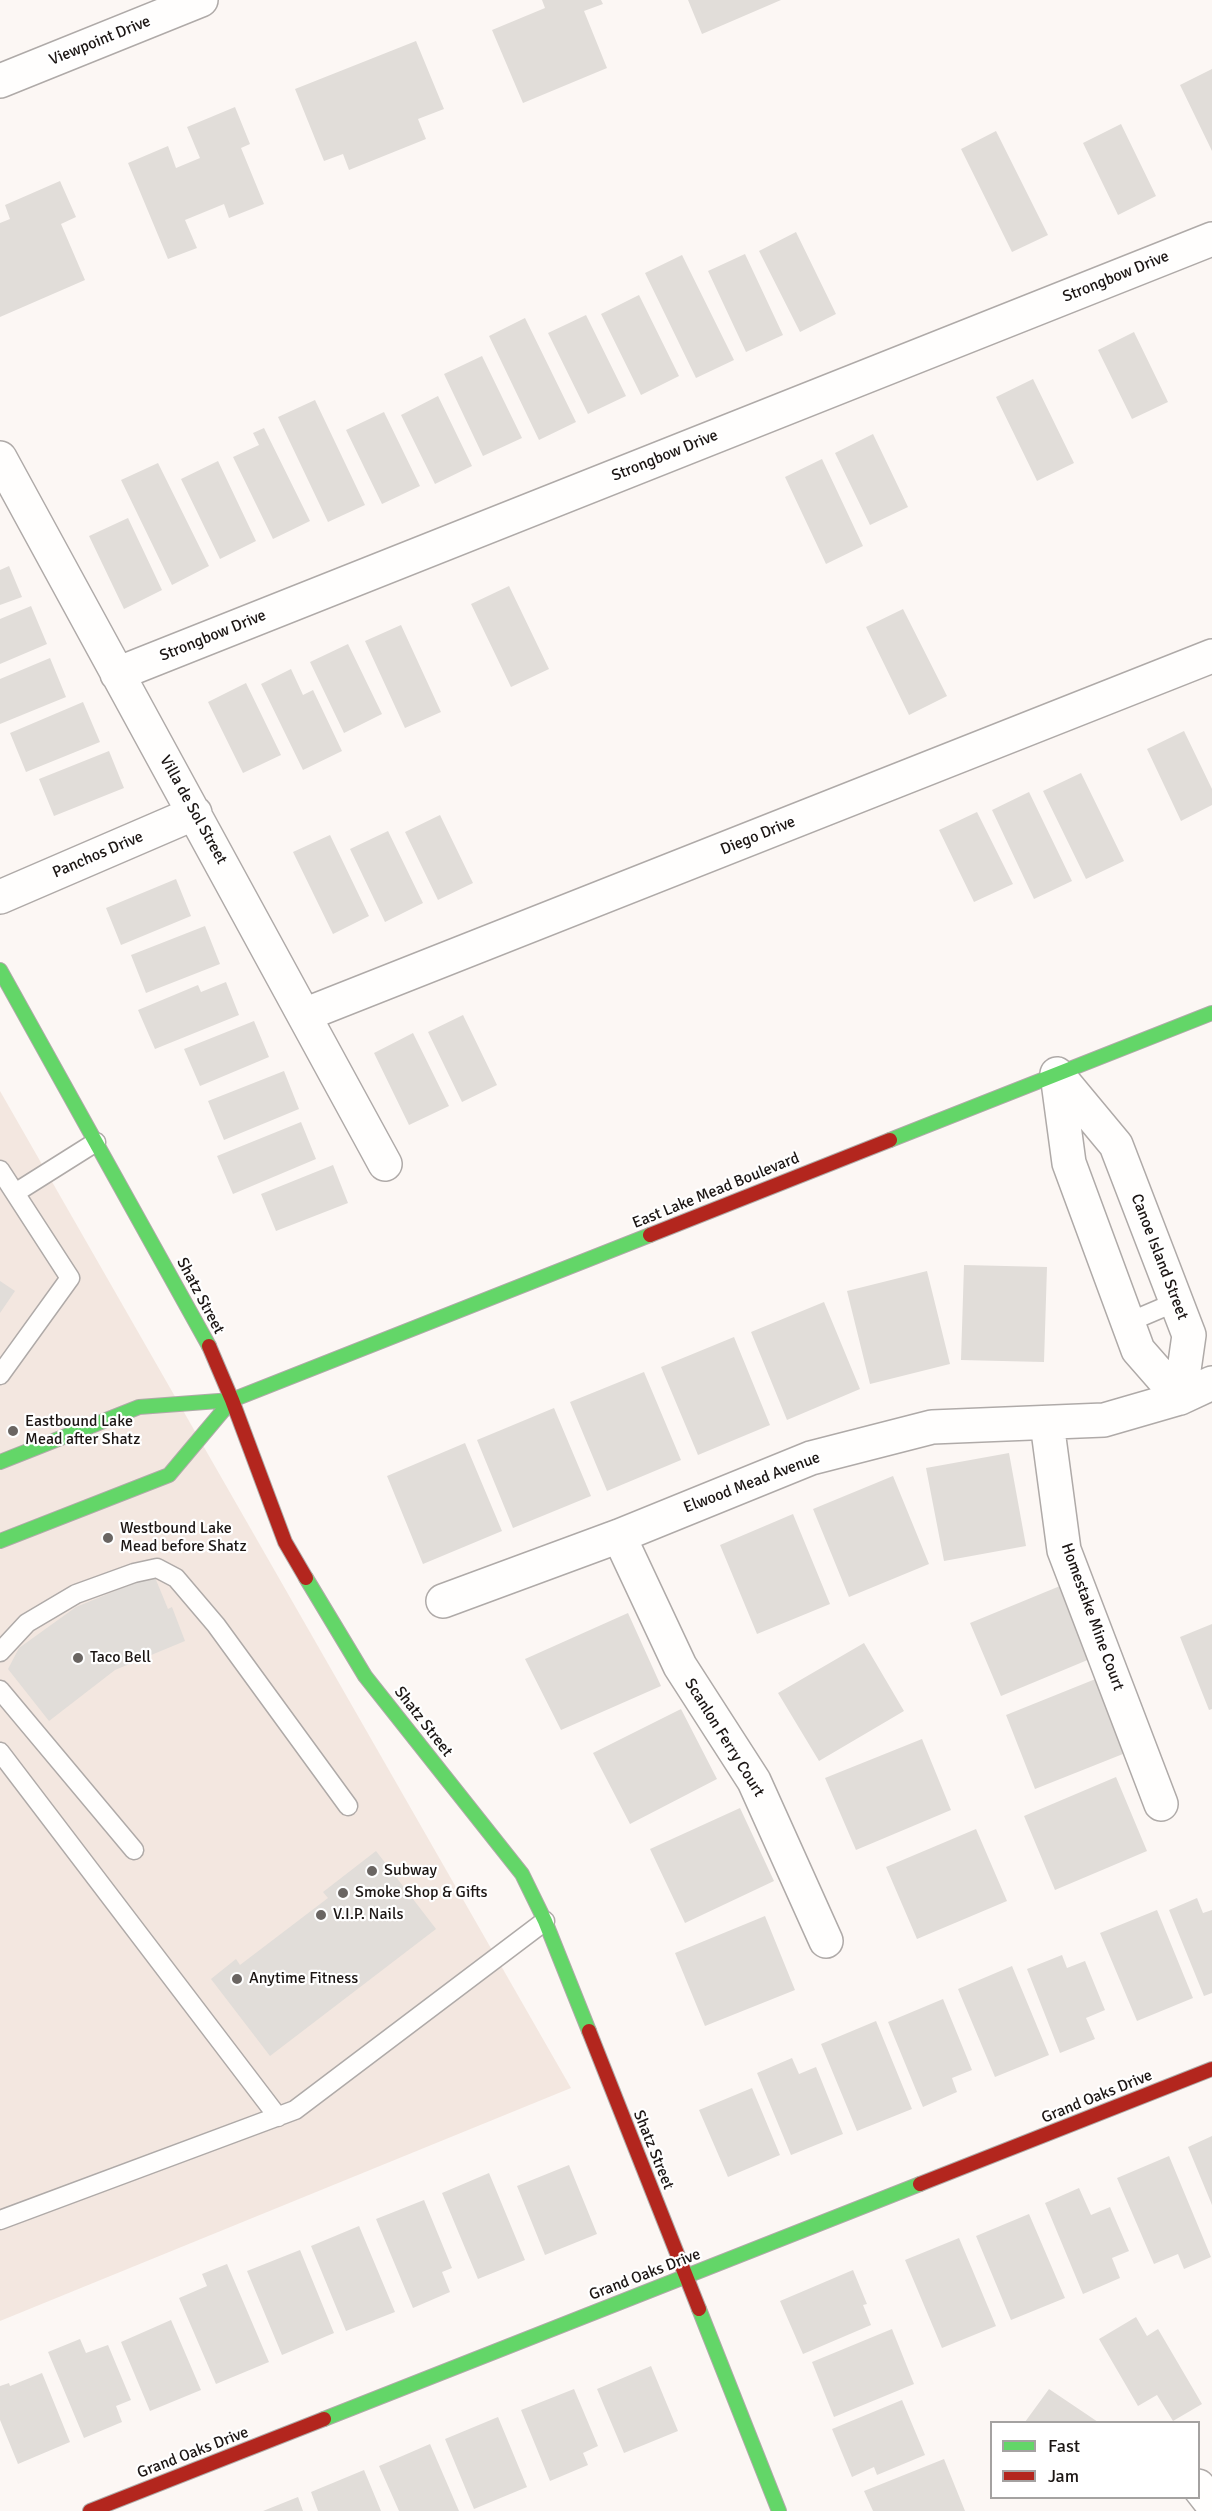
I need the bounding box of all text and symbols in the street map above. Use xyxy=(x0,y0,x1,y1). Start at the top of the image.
street label: Viewpoint Drive xyxy=(46,12,154,70)
street label: Strongbow Drive xyxy=(1060,247,1172,307)
street label: Strongbow Drive xyxy=(609,426,721,486)
street label: Strongbow Drive xyxy=(157,606,269,666)
street label: Villa de Sol Street xyxy=(155,752,231,868)
street label: Diego Drive xyxy=(718,812,798,860)
street label: Panchos Drive xyxy=(50,827,146,883)
street label: East Lake Mead Boulevard xyxy=(630,1149,802,1233)
street label: Canoe Island Street xyxy=(1126,1191,1192,1323)
street label: Shatz Street xyxy=(172,1255,228,1337)
place label: Eastbound Lake Mead after Shatz xyxy=(25,1412,140,1450)
marker: Eastbound Lake Mead after Shatz xyxy=(6,1424,20,1438)
street label: Elwood Mead Avenue xyxy=(681,1448,823,1518)
place label: Westbound Lake Mead before Shatz xyxy=(120,1519,247,1557)
marker: Westbound Lake Mead before Shatz xyxy=(101,1531,115,1545)
street label: Homestake Mine Court xyxy=(1056,1541,1128,1693)
place label: Taco Bell xyxy=(90,1648,151,1668)
marker: Taco Bell xyxy=(71,1651,85,1665)
street label: Scanlon Ferry Court xyxy=(680,1675,768,1801)
street label: Shatz Street xyxy=(390,1683,456,1761)
place label: Subway xyxy=(384,1861,437,1881)
marker: Subway xyxy=(365,1864,379,1878)
place label: Smoke Shop & Gifts xyxy=(355,1883,488,1903)
marker: Smoke Shop & Gifts xyxy=(336,1886,350,1900)
place label: V.I.P. Nails xyxy=(333,1905,404,1925)
marker: V.I.P. Nails xyxy=(314,1908,328,1922)
place label: Anytime Fitness xyxy=(249,1969,358,1989)
marker: Anytime Fitness xyxy=(230,1972,244,1986)
street label: Grand Oaks Drive xyxy=(1039,2066,1155,2128)
street label: Shatz Street xyxy=(628,2108,678,2192)
street label: Grand Oaks Drive xyxy=(587,2245,703,2305)
legend xyxy=(990,2421,1200,2499)
street label: Grand Oaks Drive xyxy=(135,2423,251,2483)
text: Fast xyxy=(1048,2435,1080,2457)
text: Jam xyxy=(1048,2465,1079,2487)

